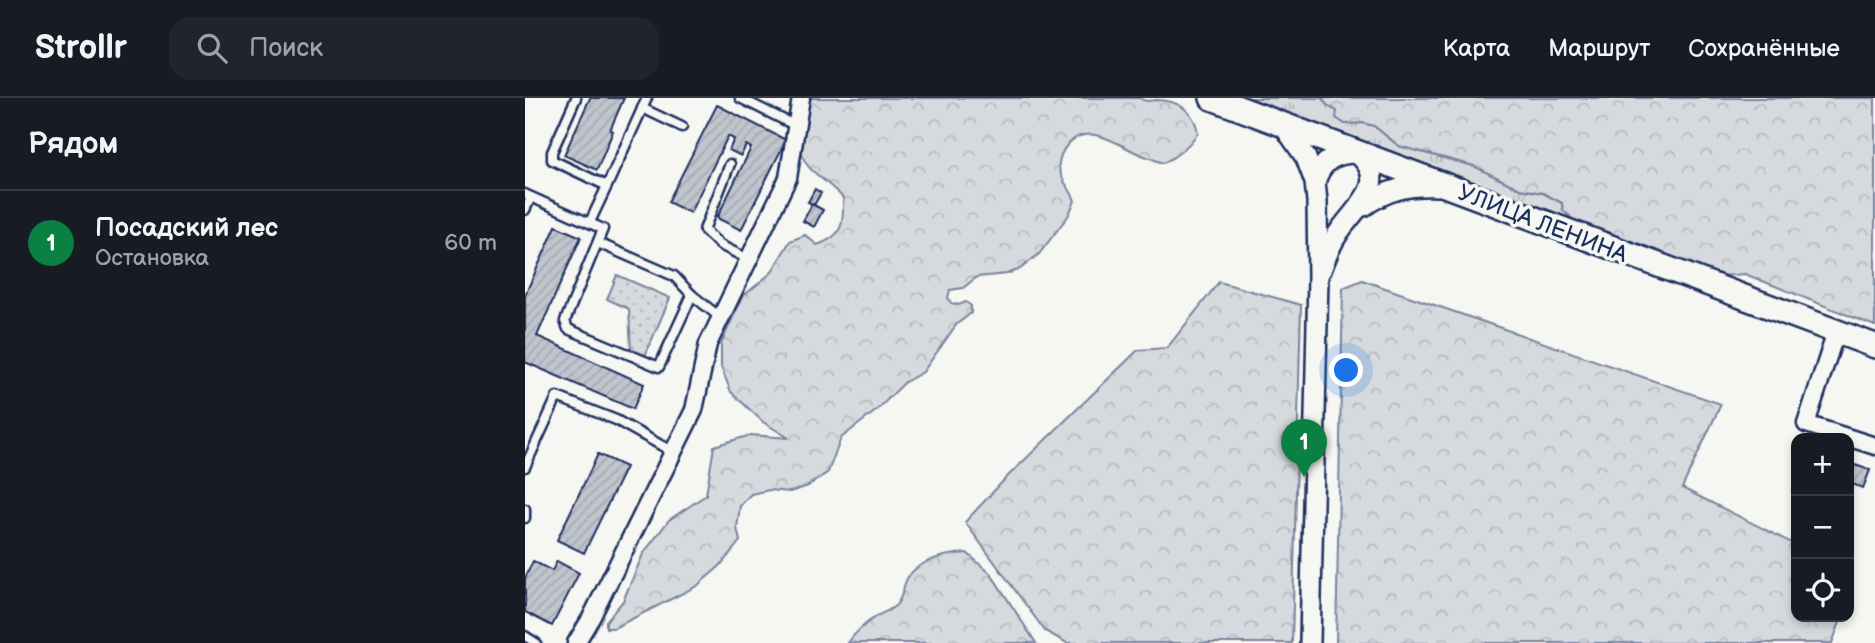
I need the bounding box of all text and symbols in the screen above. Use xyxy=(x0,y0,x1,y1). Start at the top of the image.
search box xyxy=(169,17,659,80)
text: Strollr xyxy=(35,28,127,68)
icon: search xyxy=(193,29,231,67)
text: Поиск xyxy=(249,33,323,64)
text: Карта xyxy=(1443,34,1510,63)
text: Маршрут xyxy=(1548,34,1650,63)
text: Сохранённые xyxy=(1688,34,1840,63)
text: Рядом xyxy=(28,126,118,162)
street label: УЛИЦА ЛЕНИНА xyxy=(1454,179,1631,269)
text: Посадский лес xyxy=(95,213,278,244)
text: 1 xyxy=(46,229,56,257)
text: 60 m xyxy=(444,229,497,257)
text: Остановка xyxy=(95,244,209,272)
your location xyxy=(1329,353,1363,387)
pin: 1 xyxy=(1281,419,1327,477)
map controls xyxy=(1791,433,1854,622)
button: + xyxy=(1791,433,1854,496)
button: − xyxy=(1791,496,1854,559)
button: locate xyxy=(1791,559,1854,622)

